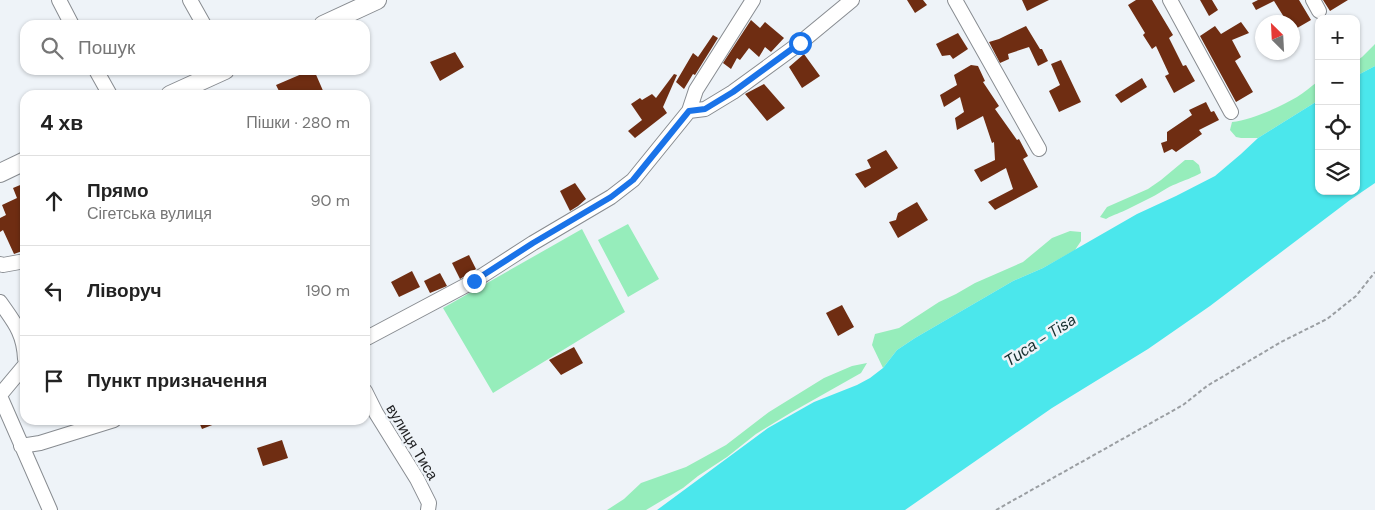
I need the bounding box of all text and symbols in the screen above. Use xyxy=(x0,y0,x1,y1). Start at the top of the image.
north arrow xyxy=(1255,15,1300,60)
map controls xyxy=(1315,15,1360,195)
button: + xyxy=(1315,15,1360,60)
search box xyxy=(20,20,370,75)
route start xyxy=(789,32,812,55)
icon: search xyxy=(38,34,66,62)
text: Пошук xyxy=(78,35,135,60)
button: − xyxy=(1315,60,1360,105)
button: locate xyxy=(1315,105,1360,150)
text: 4 хв xyxy=(40,109,83,137)
text: Пішки · 280 m xyxy=(246,112,350,133)
button: layers xyxy=(1315,150,1360,195)
text: Прямо xyxy=(87,178,149,203)
icon: ahead xyxy=(40,187,68,215)
text: 90 m xyxy=(310,190,350,211)
text: Сігетська вулиця xyxy=(87,203,212,224)
route end xyxy=(463,270,486,293)
icon: left xyxy=(40,277,68,305)
text: Ліворуч xyxy=(87,278,162,303)
text: 190 m xyxy=(306,280,350,301)
water label: Тиса - Tisa xyxy=(1000,309,1080,371)
icon: arrive xyxy=(40,367,68,395)
text: Пункт призначення xyxy=(87,368,267,393)
street label: вулиця Тиса xyxy=(381,400,443,484)

